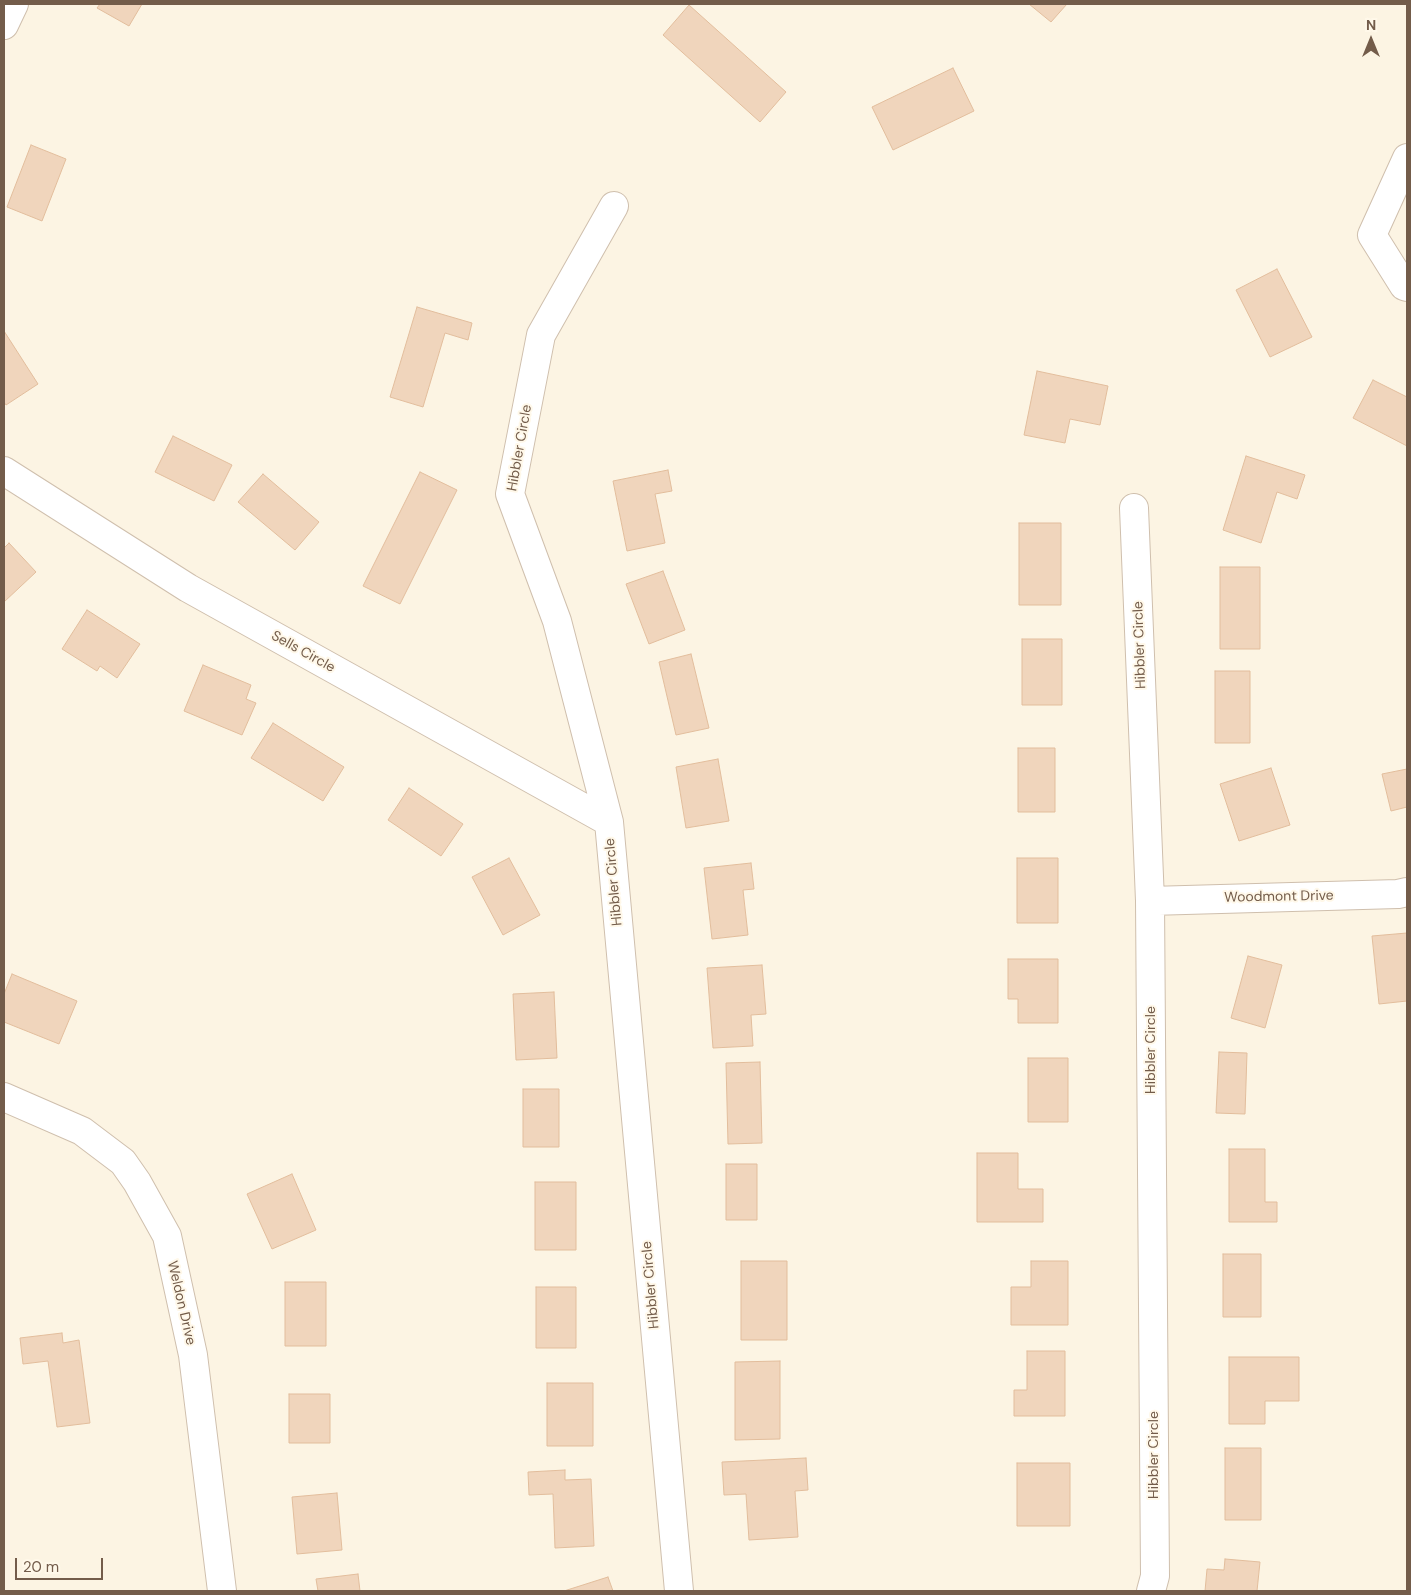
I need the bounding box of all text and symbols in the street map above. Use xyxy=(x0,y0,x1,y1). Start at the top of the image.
north arrow xyxy=(1346,15,1396,65)
text: N xyxy=(1366,16,1376,34)
street label: Hibbler Circle xyxy=(504,403,536,493)
street label: Hibbler Circle xyxy=(1130,601,1150,689)
street label: Sells Circle xyxy=(268,628,338,676)
street label: Hibbler Circle xyxy=(602,838,626,926)
street label: Woodmont Drive xyxy=(1224,888,1334,906)
street label: Hibbler Circle xyxy=(1143,1006,1159,1094)
street label: Hibbler Circle xyxy=(639,1241,663,1329)
street label: Weldon Drive xyxy=(163,1259,199,1347)
street label: Hibbler Circle xyxy=(1146,1411,1162,1499)
scale bar xyxy=(18,1548,105,1580)
text: 20 m xyxy=(23,1557,59,1577)

